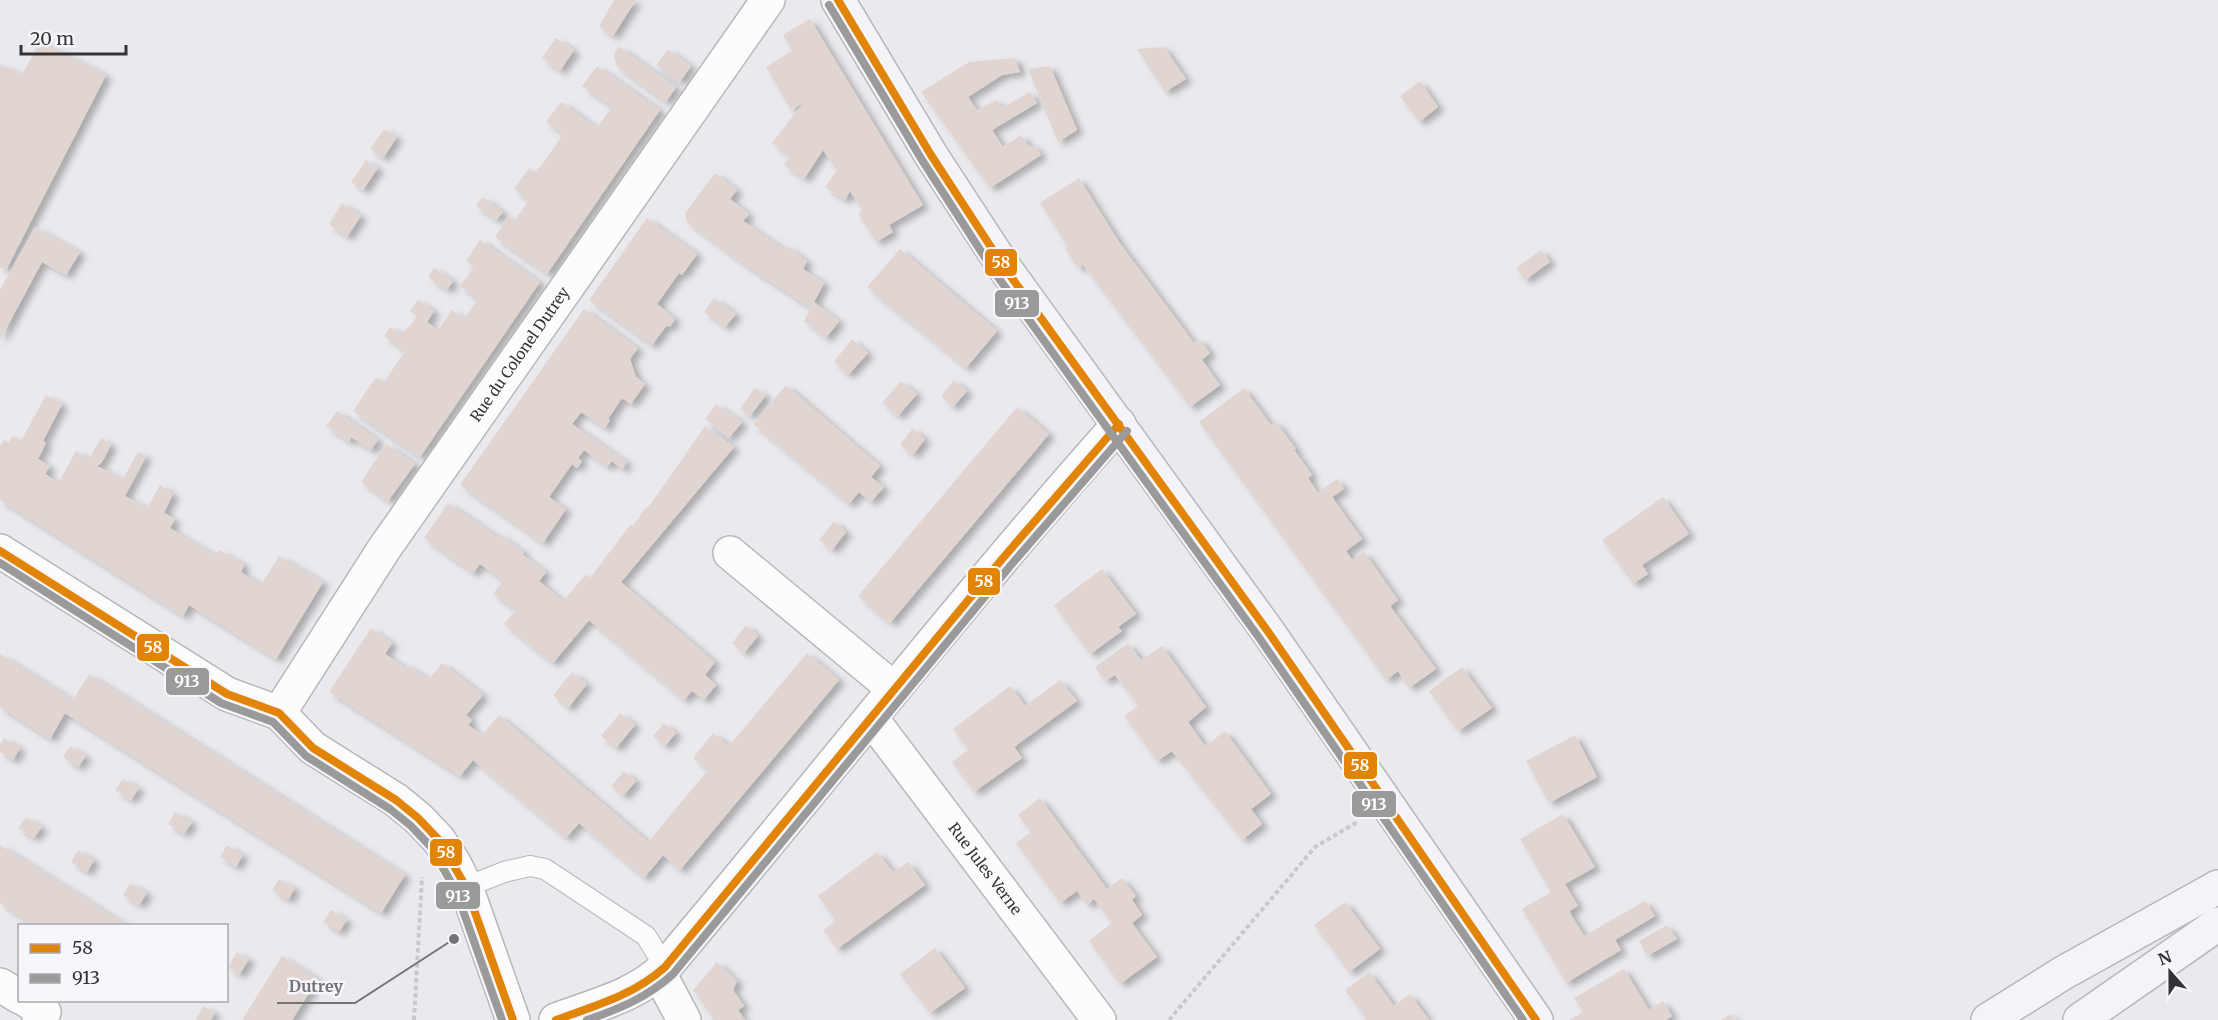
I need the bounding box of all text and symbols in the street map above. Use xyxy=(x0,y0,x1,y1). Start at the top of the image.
scale bar xyxy=(21,18,126,56)
text: 20 m xyxy=(30,27,74,50)
line badge: 58 xyxy=(984,248,1018,277)
text: 58 xyxy=(991,252,1011,272)
street label: Rue du Colonel Dutrey xyxy=(466,283,573,425)
line badge: 913 xyxy=(994,289,1040,318)
text: 913 xyxy=(1004,293,1030,313)
line badge: 58 xyxy=(967,567,1001,596)
text: 58 xyxy=(974,571,994,591)
line badge: 58 xyxy=(136,633,170,662)
text: 58 xyxy=(143,637,163,657)
line badge: 913 xyxy=(165,667,210,696)
text: 913 xyxy=(174,671,200,691)
line badge: 58 xyxy=(1343,751,1378,780)
text: 58 xyxy=(1350,755,1370,775)
line badge: 913 xyxy=(1351,790,1397,818)
text: 913 xyxy=(1361,794,1387,814)
street label: Rue Jules Verne xyxy=(944,819,1026,918)
line badge: 58 xyxy=(429,838,463,867)
text: 58 xyxy=(436,842,456,862)
line badge: 913 xyxy=(435,881,481,910)
text: 913 xyxy=(445,886,471,906)
legend xyxy=(18,924,228,1002)
text: 58 xyxy=(72,936,93,959)
north arrow xyxy=(2140,942,2200,1002)
text: N xyxy=(2155,946,2174,970)
text: 913 xyxy=(72,966,100,989)
callout: Dutrey xyxy=(277,969,355,1003)
text: Dutrey xyxy=(289,976,344,996)

